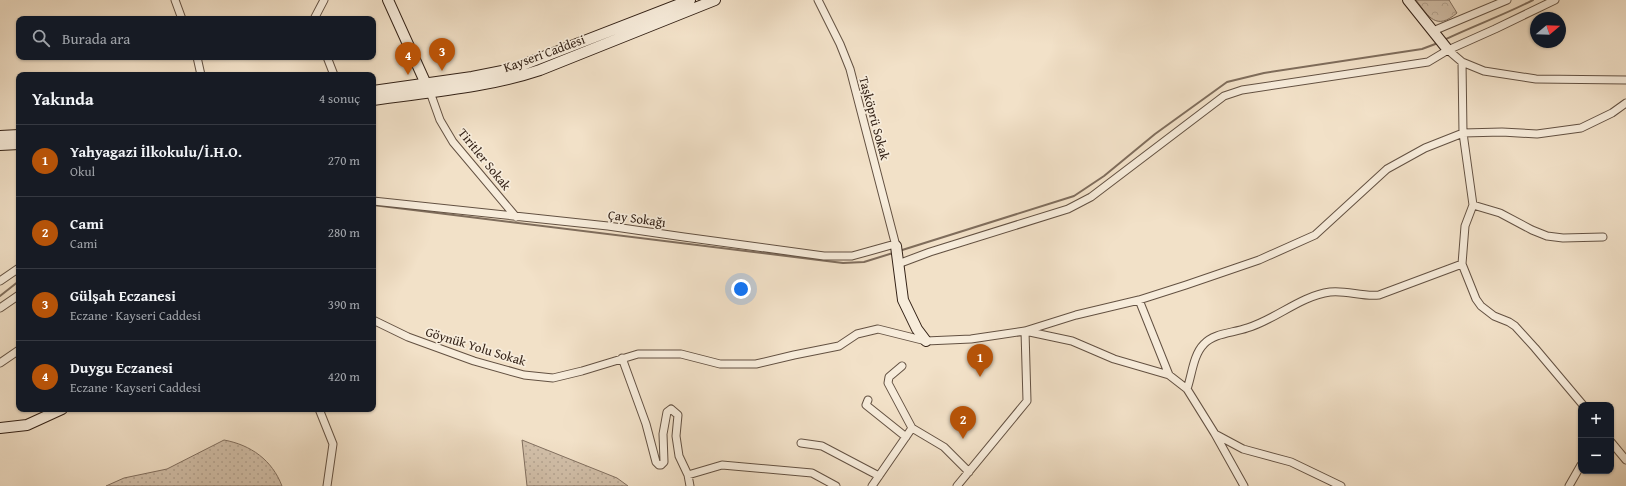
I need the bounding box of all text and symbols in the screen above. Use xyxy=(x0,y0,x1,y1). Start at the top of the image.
north arrow xyxy=(1530,12,1566,48)
search box xyxy=(16,16,376,60)
icon: search xyxy=(30,27,52,49)
text: Burada ara xyxy=(62,28,130,49)
street label: Kayseri Caddesi xyxy=(501,30,588,77)
pin: 3 xyxy=(429,38,455,71)
pin: 4 xyxy=(395,42,421,75)
street label: Taşköprü Sokak xyxy=(854,74,895,162)
text: Yakında xyxy=(32,86,94,111)
text: 4 sonuç xyxy=(319,89,360,108)
street label: Tiritler Sokak xyxy=(454,124,516,195)
text: Yahyagazi İlkokulu/İ.H.O. xyxy=(70,141,242,162)
text: 1 xyxy=(42,151,48,170)
text: 270 m xyxy=(328,151,360,170)
text: Okul xyxy=(70,162,95,181)
street label: Çay Sokağı xyxy=(607,205,668,232)
text: Cami xyxy=(70,213,104,234)
text: 2 xyxy=(42,223,48,242)
text: 280 m xyxy=(328,223,360,242)
text: Cami xyxy=(70,234,97,253)
your location xyxy=(731,279,751,299)
text: Gülşah Eczanesi xyxy=(70,285,176,306)
text: 3 xyxy=(42,295,48,314)
text: 390 m xyxy=(328,295,360,314)
text: Eczane · Kayseri Caddesi xyxy=(70,306,201,325)
street label: Göynük Yolu Sokak xyxy=(423,322,529,371)
pin: 1 xyxy=(967,344,993,377)
text: Duygu Eczanesi xyxy=(70,357,173,378)
text: 4 xyxy=(42,367,48,386)
text: 420 m xyxy=(328,367,360,386)
text: Eczane · Kayseri Caddesi xyxy=(70,378,201,397)
map controls xyxy=(1578,402,1614,474)
button: + xyxy=(1578,402,1614,438)
pin: 2 xyxy=(950,406,976,439)
button: − xyxy=(1578,438,1614,474)

